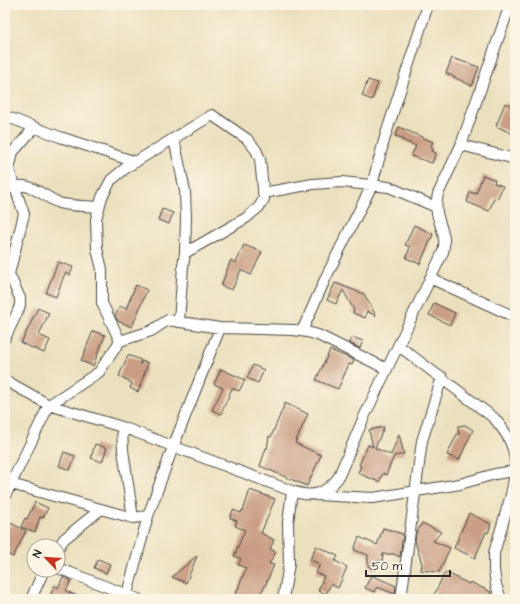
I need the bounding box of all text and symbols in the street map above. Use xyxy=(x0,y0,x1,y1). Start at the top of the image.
north arrow xyxy=(26,538,66,578)
text: N xyxy=(29,548,46,560)
scale bar xyxy=(366,552,450,578)
text: 50 m xyxy=(372,558,403,575)

